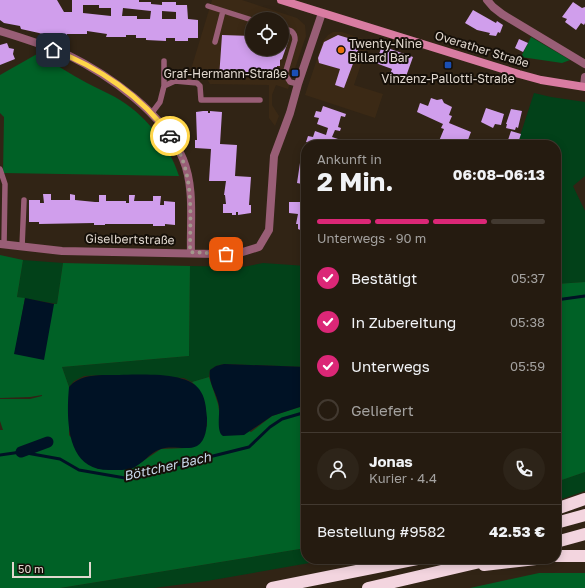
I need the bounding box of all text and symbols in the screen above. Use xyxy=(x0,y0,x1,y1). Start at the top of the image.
map controls xyxy=(245,12,289,56)
button: locate xyxy=(245,12,289,56)
street label: Overather Straße xyxy=(433,28,531,70)
pin xyxy=(36,33,70,67)
place label: Twenty-Nine Billard Bar xyxy=(349,36,422,65)
icon: home xyxy=(42,39,64,61)
marker: Twenty-Nine Billard Bar xyxy=(336,45,346,55)
marker: Vinzenz-Pallotti-Straße xyxy=(443,60,453,70)
place label: Graf-Hermann-Straße xyxy=(163,66,287,81)
marker: Graf-Hermann-Straße xyxy=(290,68,300,78)
place label: Vinzenz-Pallotti-Straße xyxy=(381,71,515,86)
courier xyxy=(150,116,190,156)
icon: car xyxy=(159,125,181,147)
text: Ankunft in xyxy=(317,151,382,167)
text: 06:08–06:13 xyxy=(453,165,545,183)
text: 2 Min. xyxy=(317,166,394,197)
text: Unterwegs · 90 m xyxy=(317,230,426,246)
street label: Giselbertstraße xyxy=(85,231,175,247)
pin xyxy=(209,237,243,271)
icon: bag xyxy=(215,243,237,265)
icon: check xyxy=(317,267,339,289)
text: Bestätigt xyxy=(351,269,417,287)
text: 05:37 xyxy=(511,270,545,286)
icon: check xyxy=(317,311,339,333)
text: In Zubereitung xyxy=(351,313,456,331)
text: 05:38 xyxy=(510,314,545,330)
icon: check xyxy=(317,355,339,377)
text: Unterwegs xyxy=(351,357,430,375)
text: 05:59 xyxy=(510,358,545,374)
text: Geliefert xyxy=(351,401,414,419)
water label: Böttcher Bach xyxy=(122,448,213,484)
button: person xyxy=(317,448,359,490)
button: phone xyxy=(503,448,545,490)
text: Jonas xyxy=(369,452,413,470)
text: Kurier · 4.4 xyxy=(369,470,437,486)
text: Bestellung #9582 xyxy=(317,522,445,540)
text: 42.53 € xyxy=(489,522,545,540)
scale bar xyxy=(12,560,91,579)
text: 50 m xyxy=(18,562,44,575)

